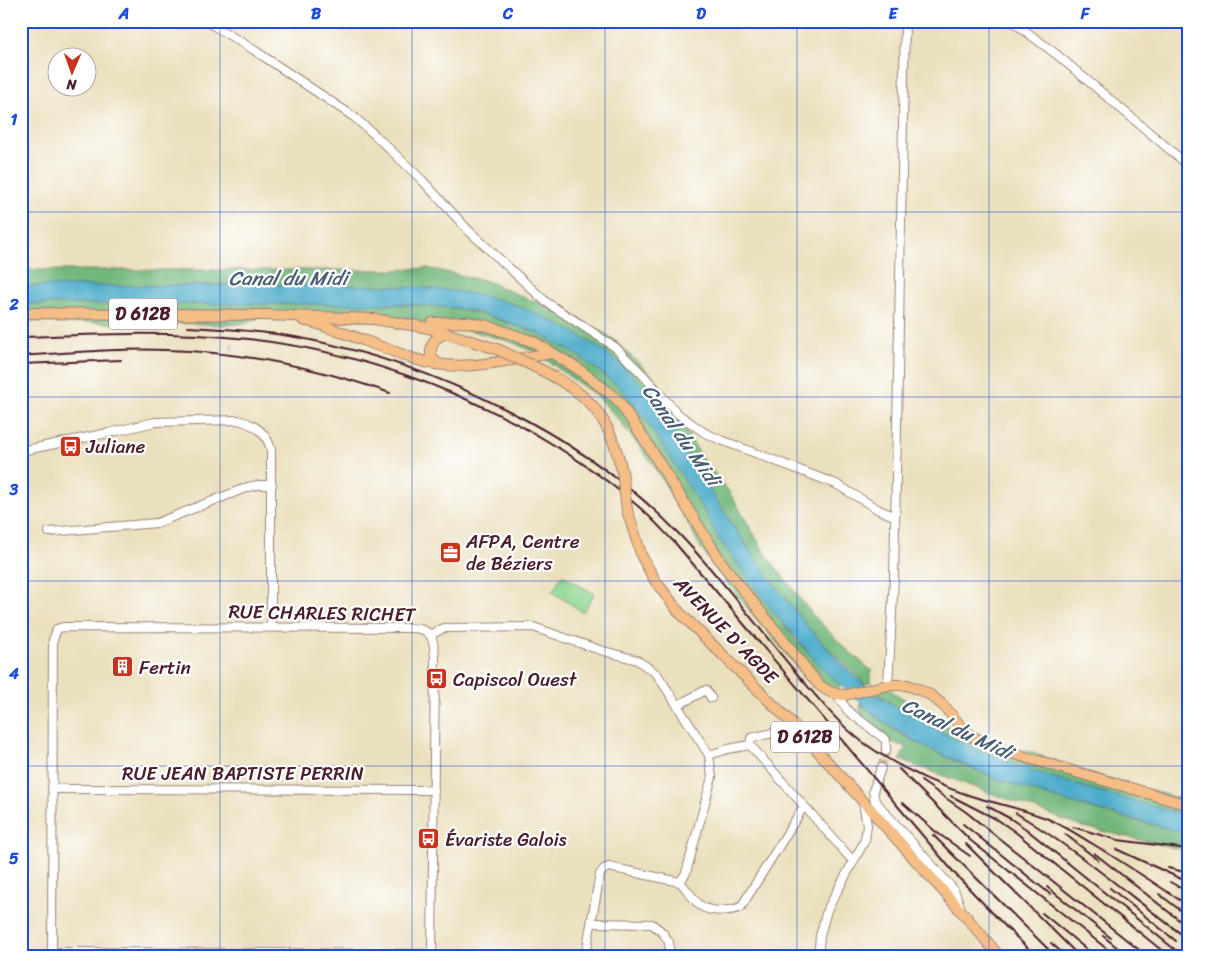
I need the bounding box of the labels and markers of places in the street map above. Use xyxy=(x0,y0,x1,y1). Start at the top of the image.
place label: Juliane xyxy=(85,430,146,463)
bus stop icon: Juliane xyxy=(58,434,82,458)
place label: AFPA, Centre de Béziers xyxy=(465,525,580,580)
office icon: AFPA, Centre de Béziers xyxy=(438,540,462,564)
place label: Fertin xyxy=(139,651,191,684)
building icon: Fertin xyxy=(111,655,135,679)
place label: Capiscol Ouest xyxy=(453,663,578,696)
bus stop icon: Capiscol Ouest xyxy=(425,667,449,691)
place label: Évariste Galois xyxy=(445,823,567,856)
bus stop icon: Évariste Galois xyxy=(417,827,441,851)

